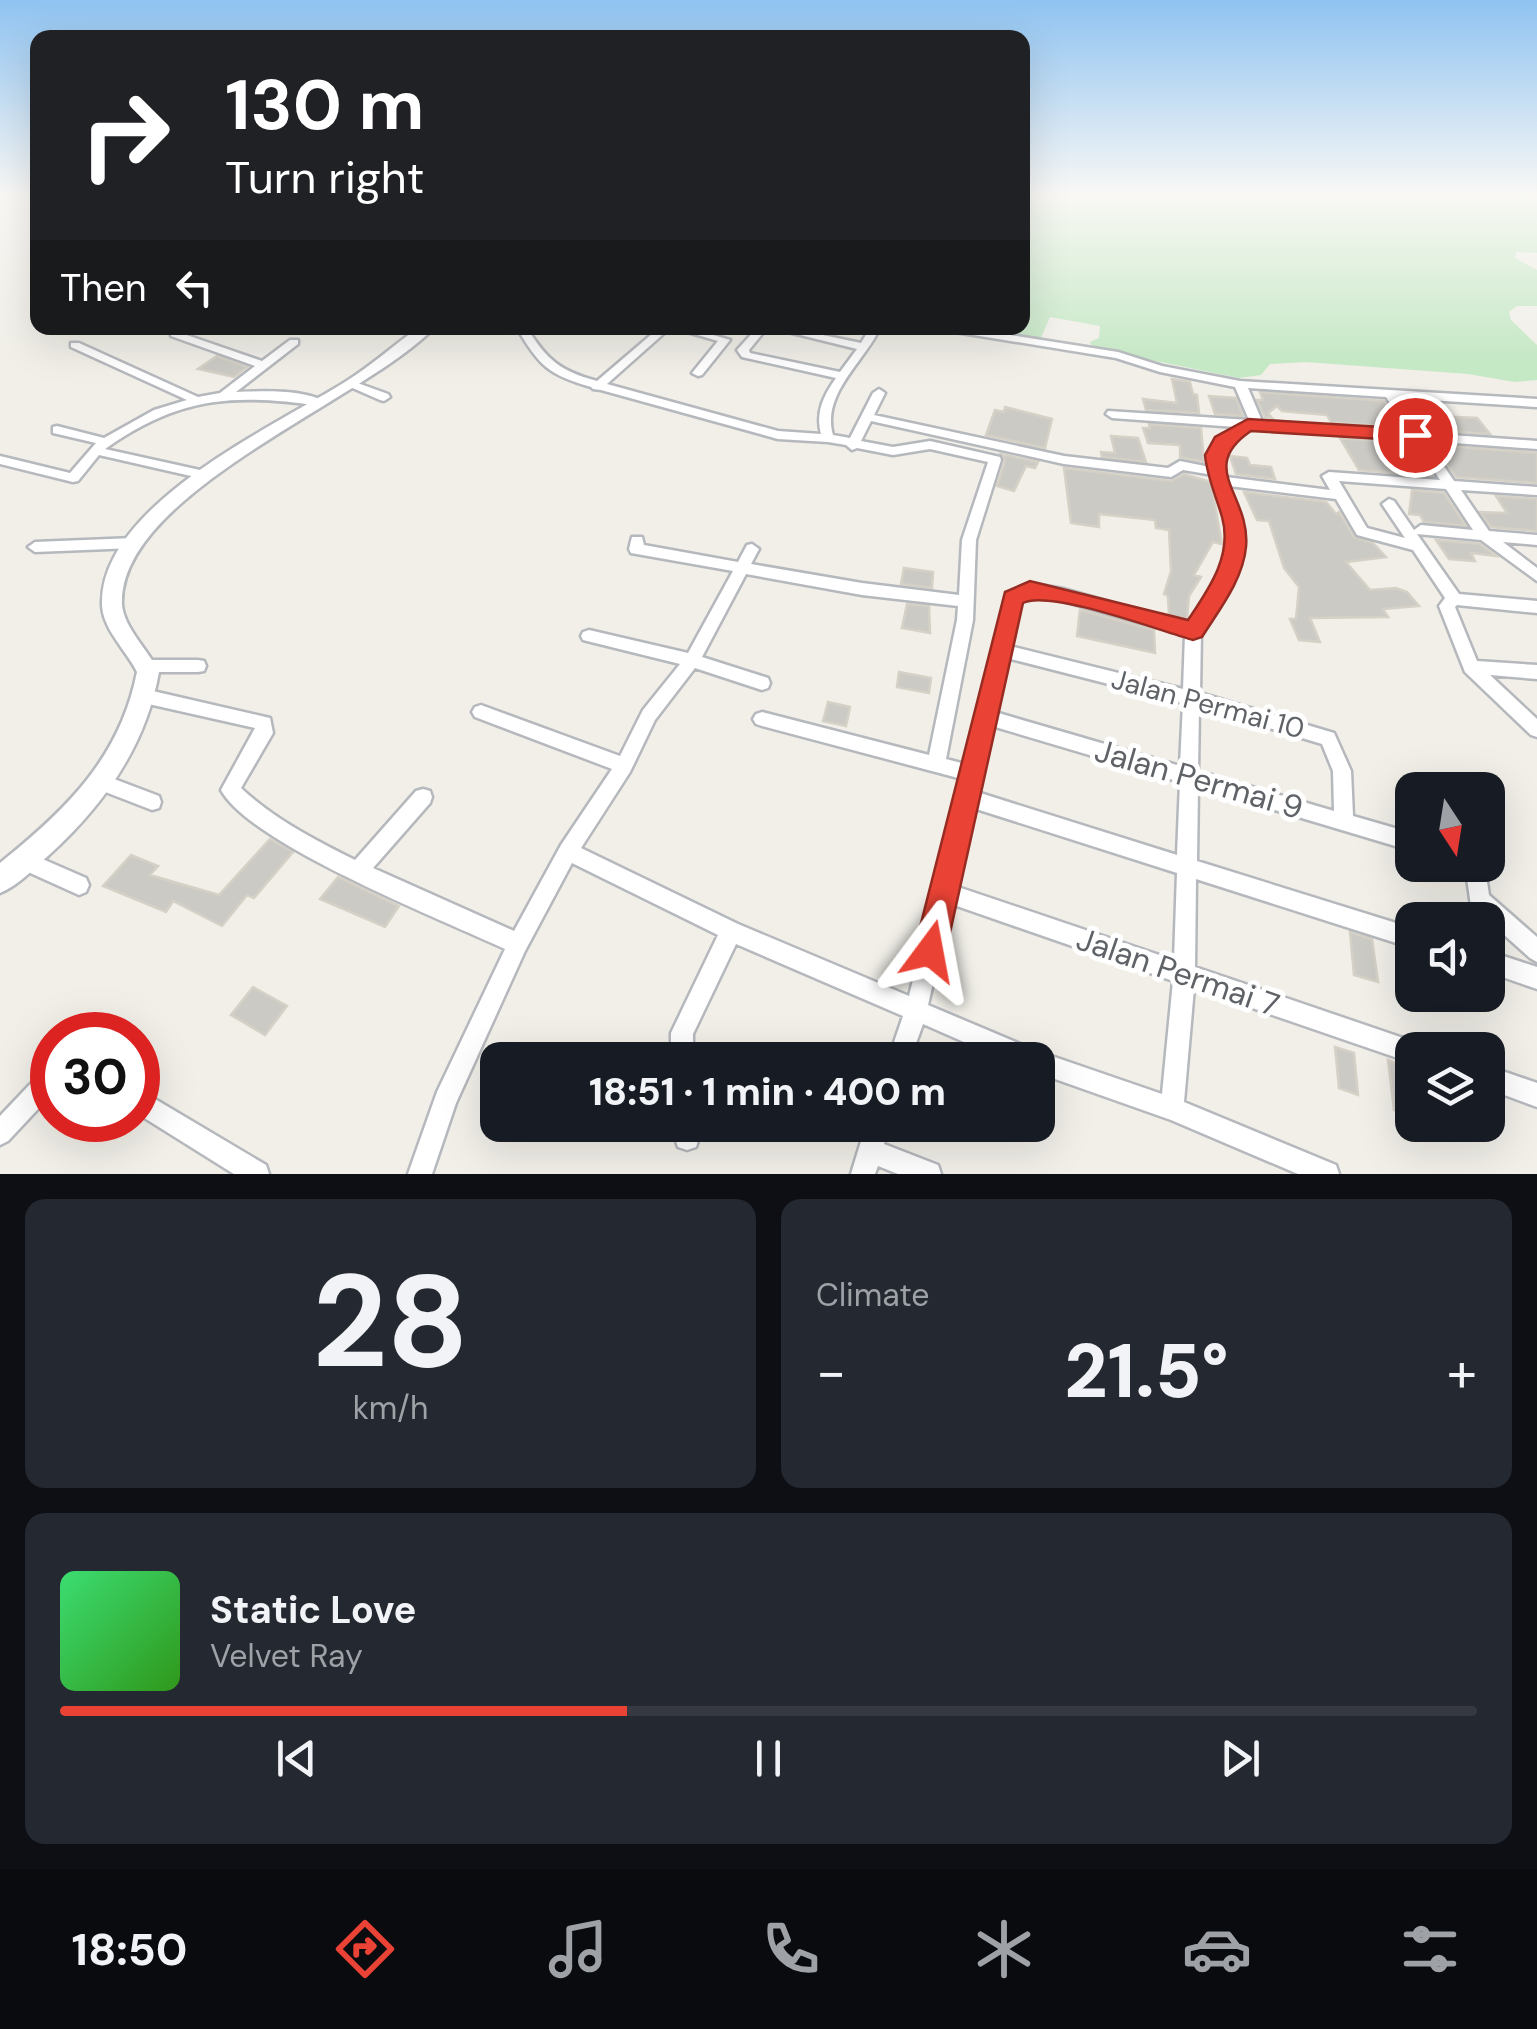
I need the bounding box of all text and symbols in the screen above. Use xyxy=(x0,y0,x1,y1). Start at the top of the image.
text: 130 m xyxy=(225,60,424,151)
icon: right xyxy=(60,70,190,200)
text: Turn right xyxy=(225,148,424,207)
icon: left xyxy=(167,260,222,315)
text: Then xyxy=(60,263,147,313)
pin xyxy=(1373,393,1458,478)
icon: arrive xyxy=(1388,408,1443,463)
street label: Jalan Permai 10 xyxy=(1107,660,1309,748)
street label: Jalan Permai 9 xyxy=(1090,729,1308,829)
north arrow xyxy=(1395,772,1505,882)
map controls xyxy=(1395,772,1505,1142)
position arrow xyxy=(878,899,982,1003)
button: sound xyxy=(1395,902,1505,1012)
street label: Jalan Permai 7 xyxy=(1071,918,1285,1026)
speed limit sign: 30 xyxy=(30,1012,160,1142)
button: layers xyxy=(1395,1032,1505,1142)
text: 18:51 · 1 min · 400 m xyxy=(589,1067,946,1117)
text: 28 xyxy=(312,1237,469,1406)
text: Climate xyxy=(816,1274,930,1316)
text: 21.5° xyxy=(1064,1323,1229,1420)
text: − xyxy=(816,1336,846,1408)
text: + xyxy=(1447,1336,1477,1408)
text: km/h xyxy=(353,1387,428,1429)
text: Static Love xyxy=(210,1585,416,1635)
text: Velvet Ray xyxy=(210,1635,363,1677)
icon: previous xyxy=(269,1731,324,1786)
icon: pause xyxy=(741,1731,796,1786)
icon: next xyxy=(1213,1731,1268,1786)
icon: directions xyxy=(330,1914,400,1984)
icon: music xyxy=(543,1914,613,1984)
icon: phone xyxy=(756,1914,826,1984)
icon: climate xyxy=(969,1914,1039,1984)
icon: car xyxy=(1182,1914,1252,1984)
icon: filters xyxy=(1395,1914,1465,1984)
text: 18:50 xyxy=(72,1920,187,1979)

